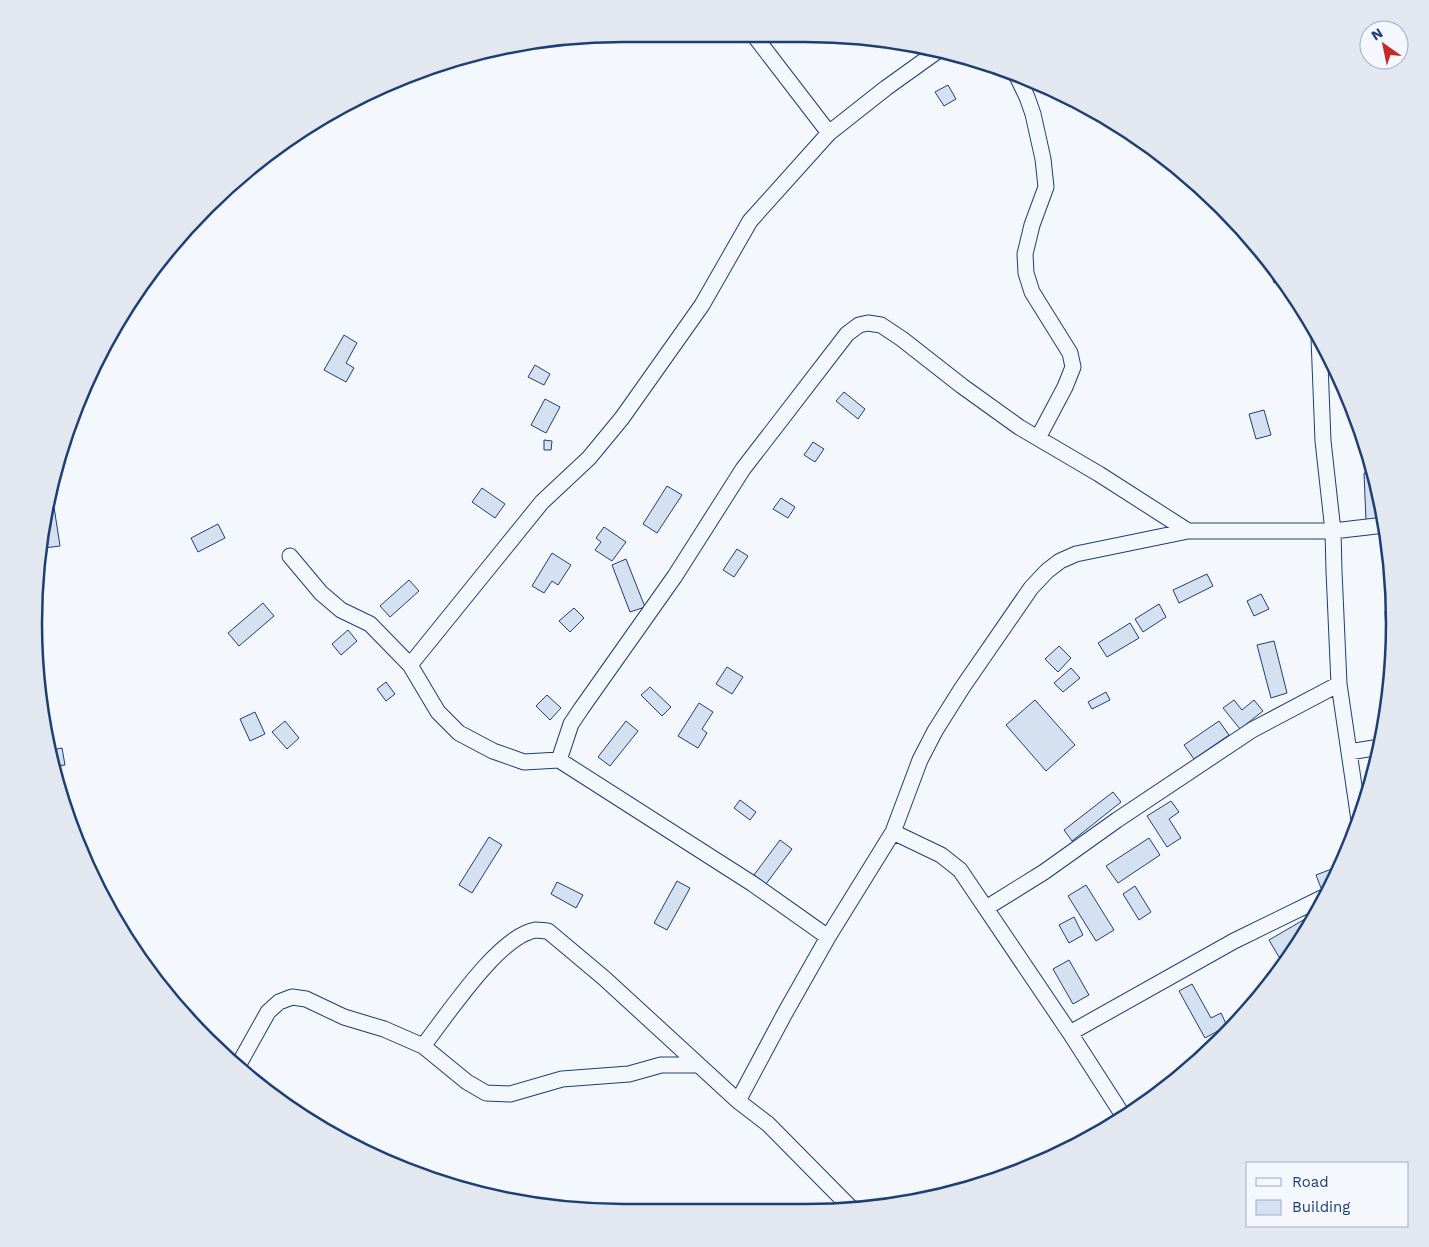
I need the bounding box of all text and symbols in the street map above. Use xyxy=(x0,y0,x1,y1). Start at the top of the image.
north arrow xyxy=(1359,20,1409,70)
text: N xyxy=(1368,25,1386,44)
legend xyxy=(1246,1162,1409,1227)
text: Road xyxy=(1292,1173,1329,1191)
text: Building xyxy=(1292,1198,1350,1216)

